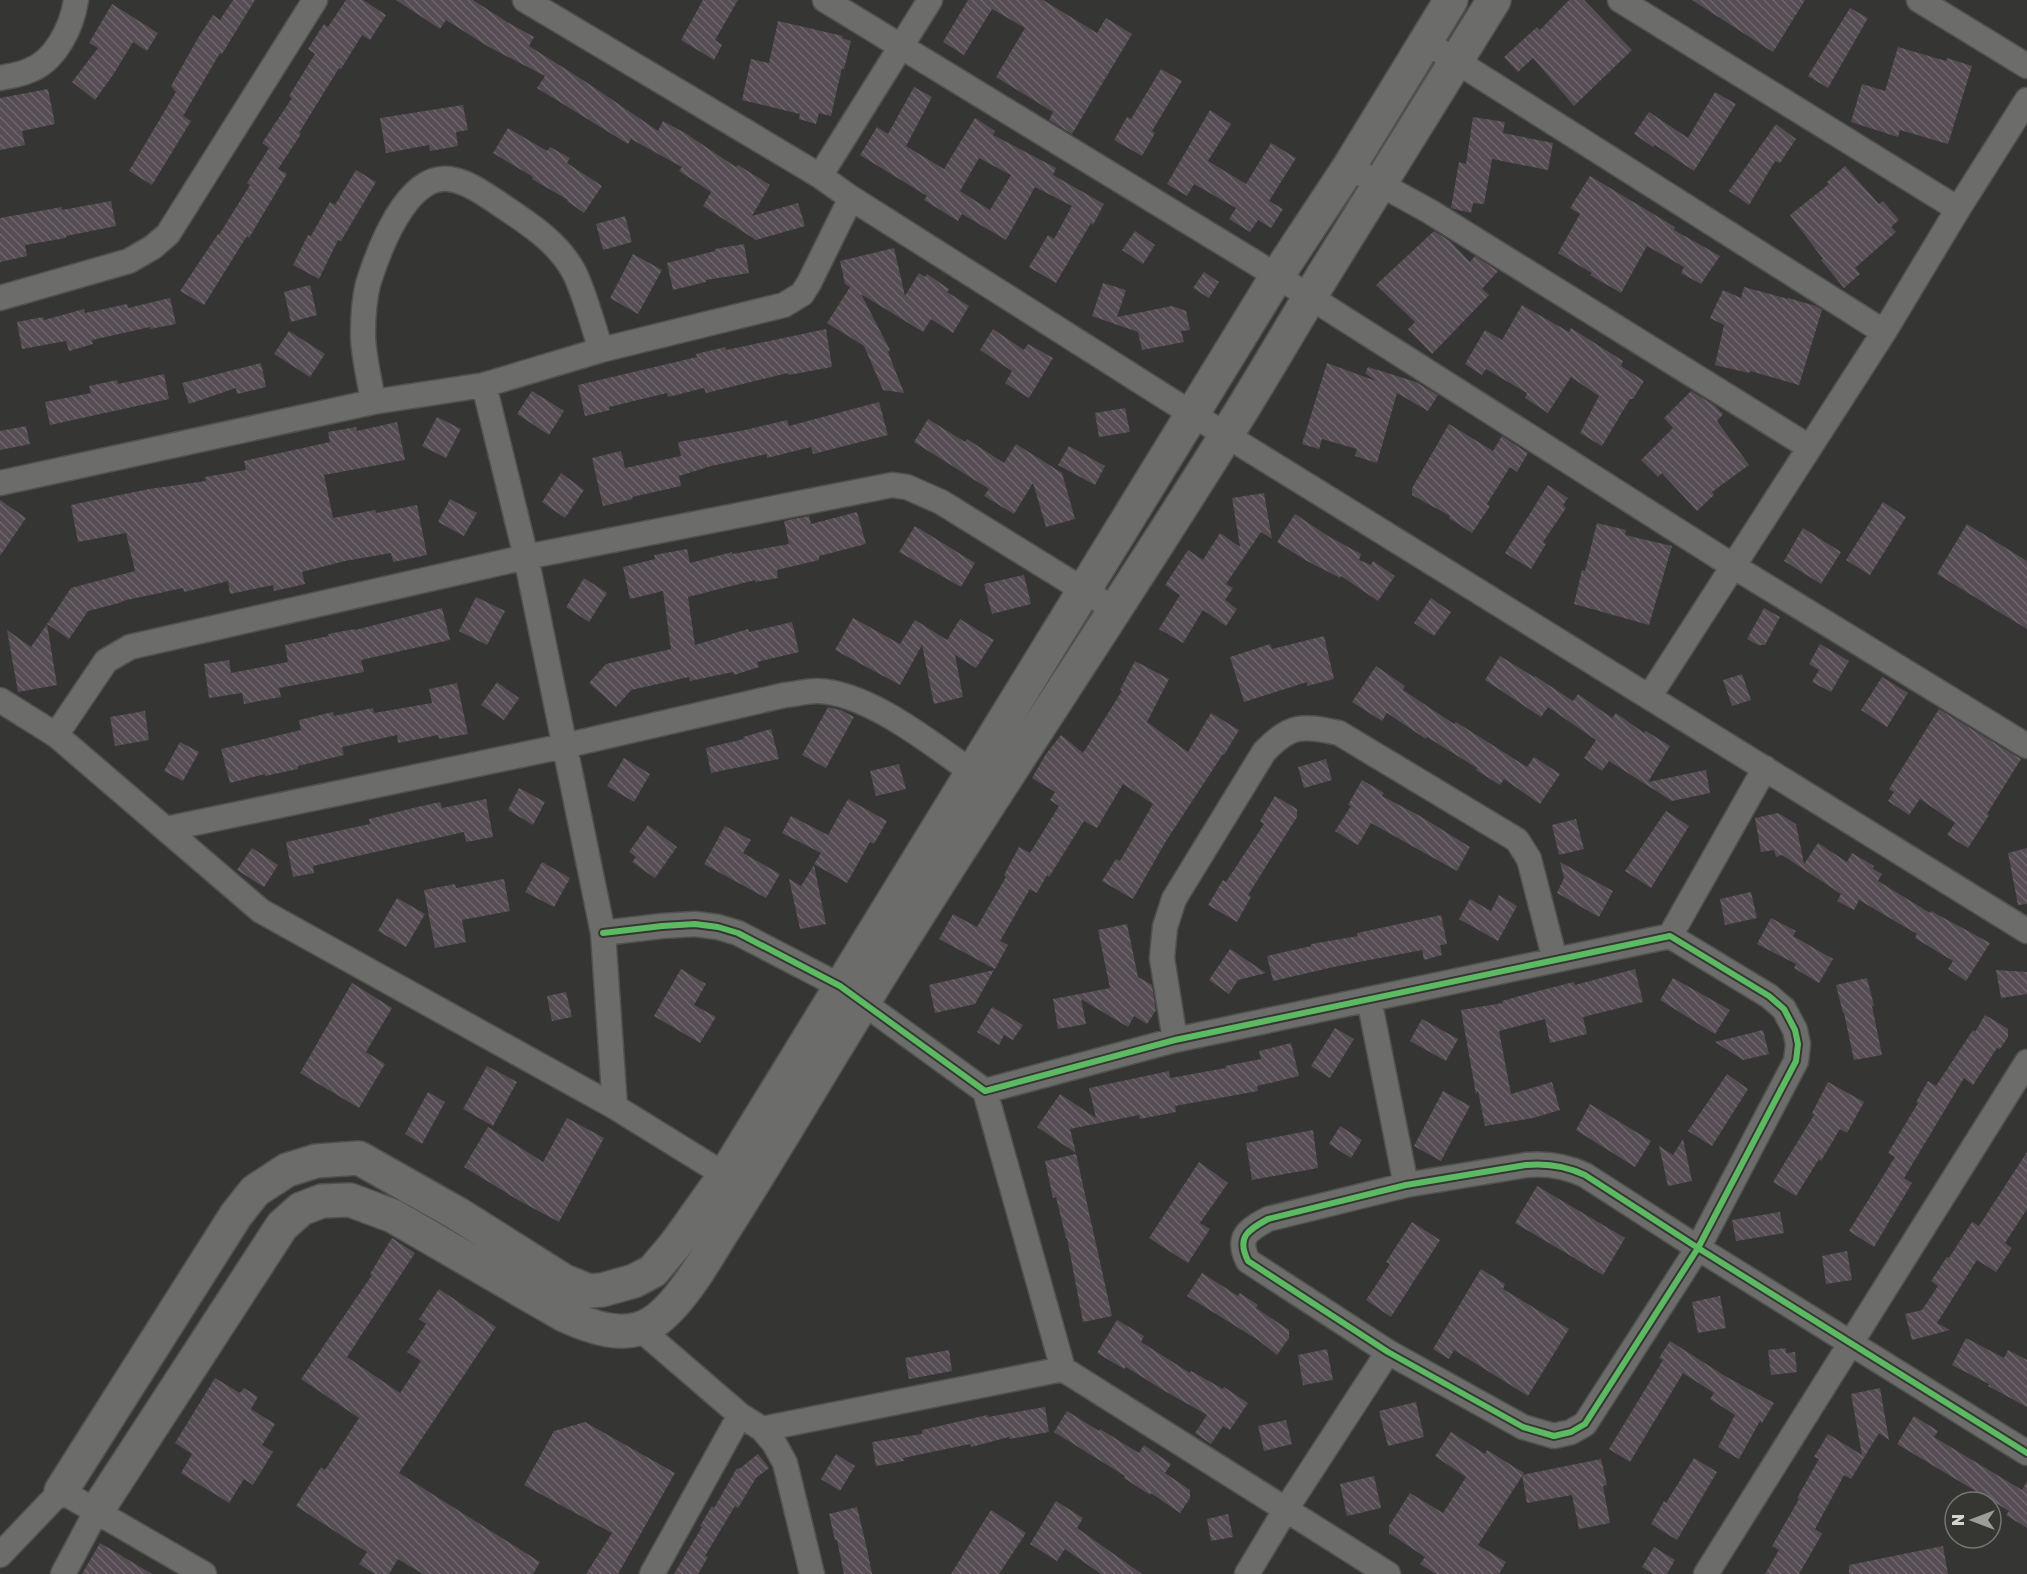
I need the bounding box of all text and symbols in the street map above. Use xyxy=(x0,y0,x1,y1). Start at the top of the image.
north arrow xyxy=(1943,1490,2003,1550)
text: N xyxy=(1948,1514,1968,1526)

